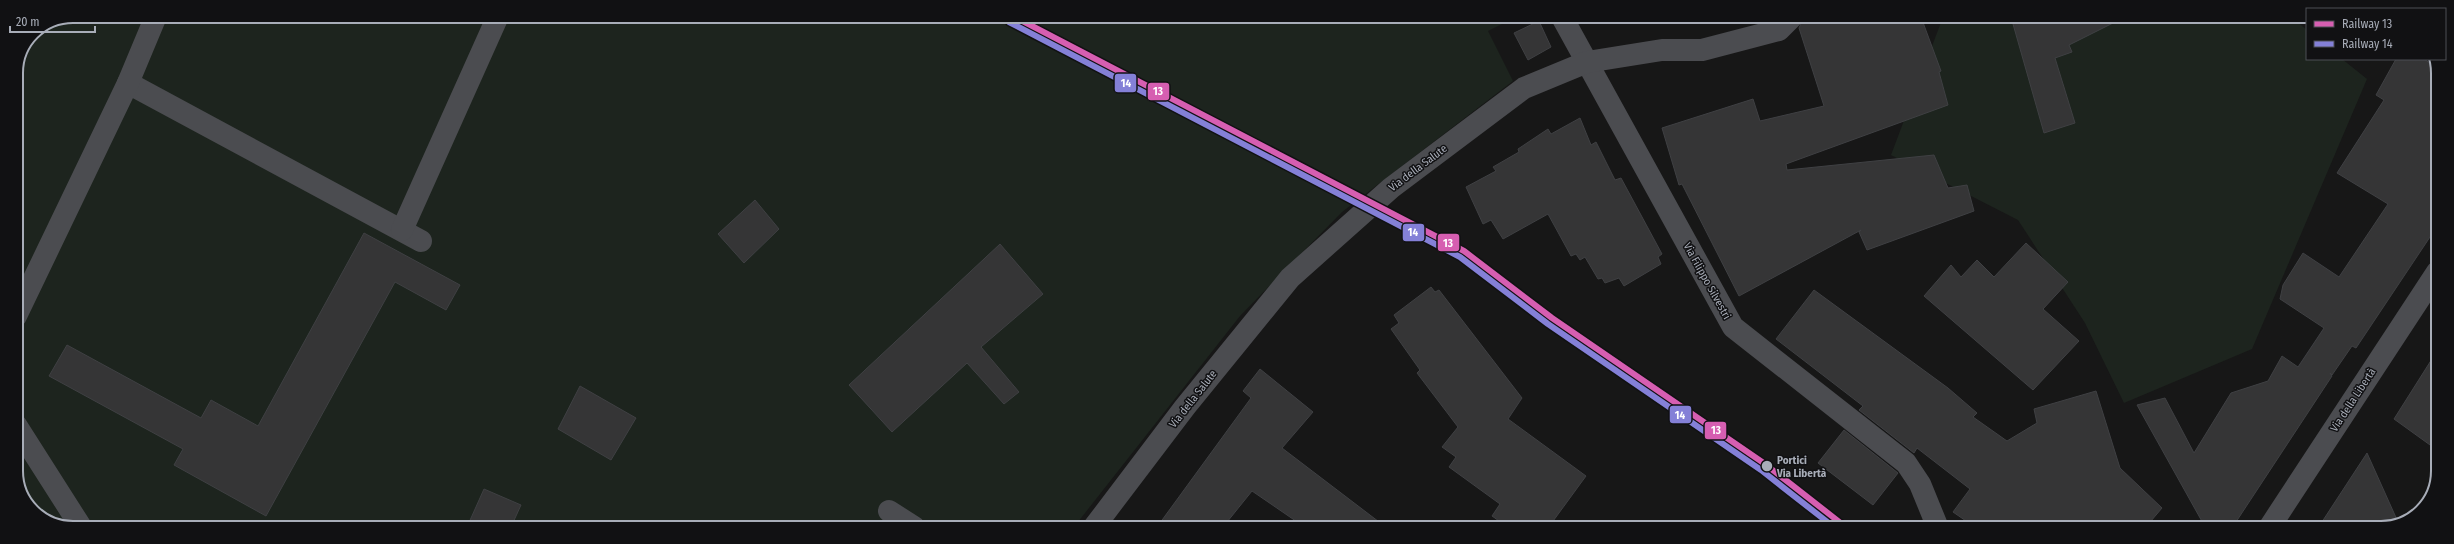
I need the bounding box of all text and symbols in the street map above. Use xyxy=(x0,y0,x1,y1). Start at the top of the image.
scale bar xyxy=(10,8,95,34)
legend xyxy=(2306,8,2446,60)
text: 20 m xyxy=(16,15,40,29)
text: Railway 13 xyxy=(2342,17,2392,31)
text: Railway 14 xyxy=(2342,37,2393,51)
line badge: 14 xyxy=(1114,73,1137,93)
text: 14 xyxy=(1121,77,1131,90)
line badge: 13 xyxy=(1147,82,1170,101)
text: 13 xyxy=(1153,85,1163,98)
street label: Via della Salute xyxy=(1386,142,1450,194)
line badge: 14 xyxy=(1402,223,1425,242)
text: 14 xyxy=(1408,226,1418,239)
line badge: 13 xyxy=(1437,233,1460,252)
text: 13 xyxy=(1443,237,1453,250)
street label: Via Filippo Silvestri xyxy=(1681,240,1734,322)
street label: Via della Libertà xyxy=(2328,366,2378,434)
street label: Via della Salute xyxy=(1166,368,1220,430)
line badge: 14 xyxy=(1669,405,1692,424)
text: 14 xyxy=(1675,409,1685,422)
line badge: 13 xyxy=(1704,421,1727,440)
text: 13 xyxy=(1711,424,1721,437)
place label: Portici Via Libertà xyxy=(1776,454,1827,480)
marker: Portici Via Libertà xyxy=(1760,459,1774,473)

